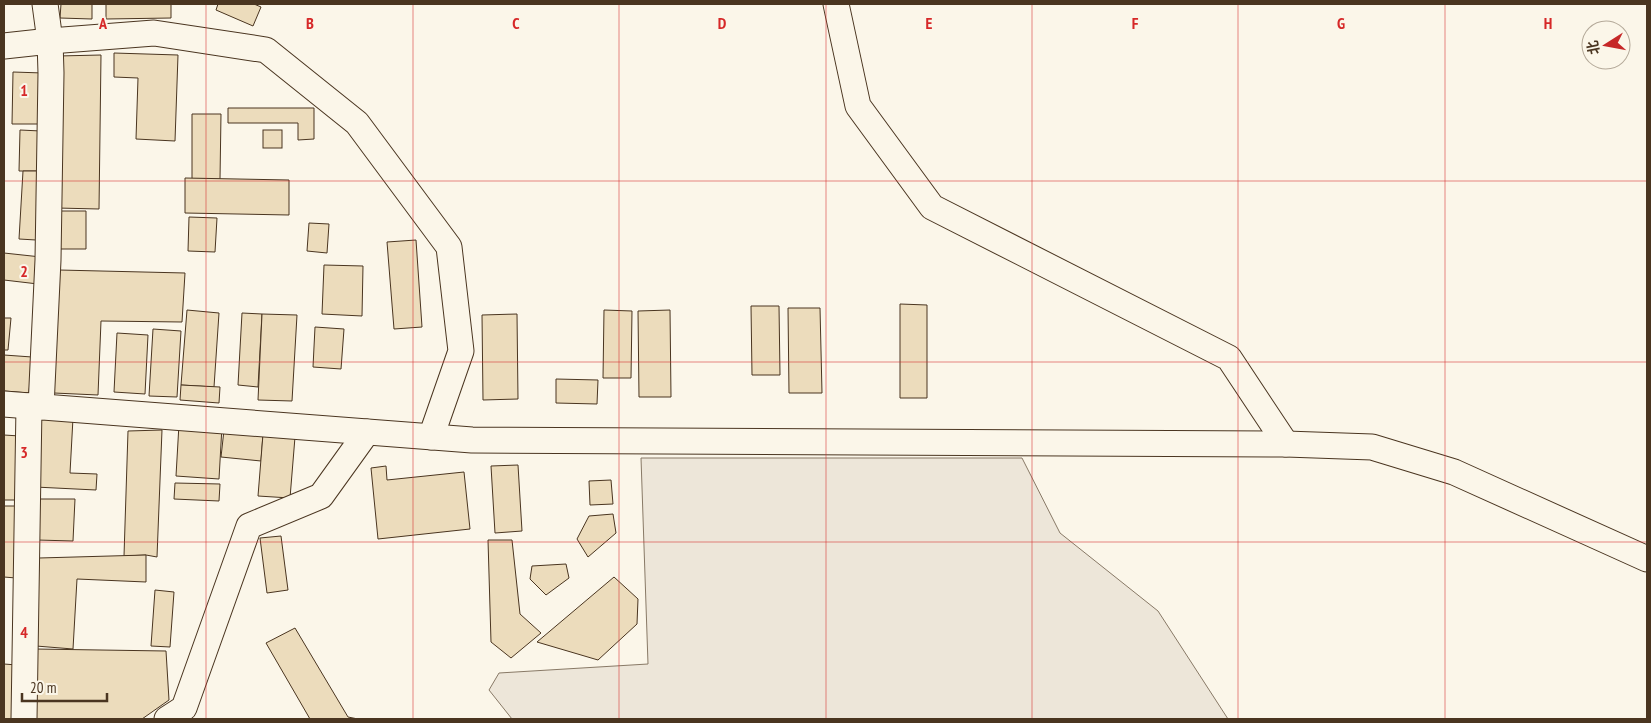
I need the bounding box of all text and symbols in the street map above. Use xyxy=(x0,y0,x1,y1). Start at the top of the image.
text: A xyxy=(98,13,108,33)
text: B xyxy=(306,13,314,33)
text: C xyxy=(512,13,520,33)
text: D xyxy=(718,13,727,33)
text: E xyxy=(926,13,933,33)
text: F xyxy=(1132,13,1139,33)
text: G xyxy=(1337,13,1345,33)
text: H xyxy=(1544,13,1552,33)
north arrow xyxy=(1581,20,1631,70)
text: 北 xyxy=(1583,39,1603,56)
text: 1 xyxy=(20,80,28,100)
text: 2 xyxy=(20,261,28,281)
text: 3 xyxy=(20,442,28,462)
text: 4 xyxy=(20,622,28,642)
scale bar xyxy=(22,670,108,702)
text: 20 m xyxy=(30,678,56,697)

